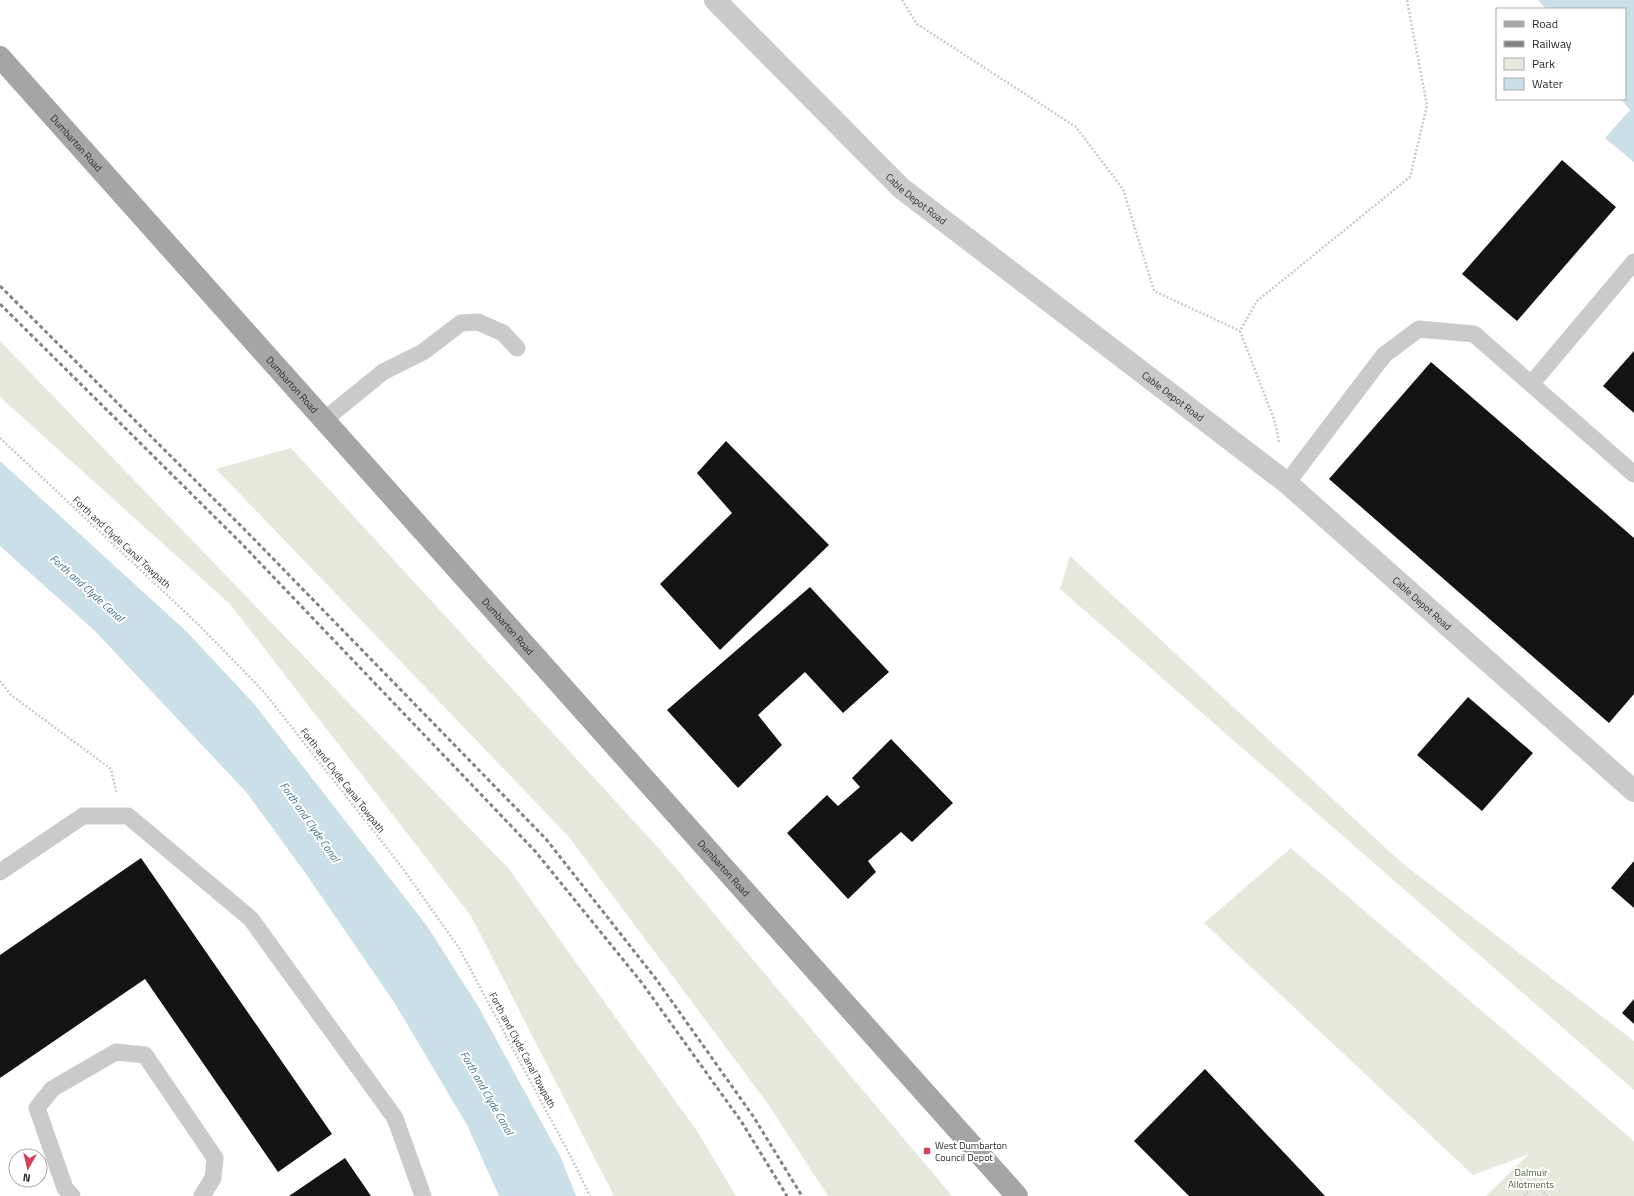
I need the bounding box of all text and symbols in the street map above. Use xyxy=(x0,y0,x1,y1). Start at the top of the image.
legend xyxy=(1496,8,1626,100)
text: Road xyxy=(1532,14,1558,33)
text: Railway xyxy=(1532,34,1572,53)
text: Park xyxy=(1532,54,1555,73)
text: Water xyxy=(1532,74,1563,93)
street label: Dumbarton Road xyxy=(47,111,106,175)
street label: Cable Depot Road xyxy=(882,170,950,228)
street label: Dumbarton Road xyxy=(262,353,322,417)
street label: Cable Depot Road xyxy=(1139,368,1207,425)
street label: Forth and Clyde Canal Towpath xyxy=(71,493,173,591)
water label: Forth and Clyde Canal xyxy=(47,552,127,624)
street label: Cable Depot Road xyxy=(1389,573,1455,634)
street label: Dumbarton Road xyxy=(478,595,537,658)
street label: Forth and Clyde Canal Towpath xyxy=(298,725,388,835)
water label: Forth and Clyde Canal xyxy=(278,780,342,864)
street label: Dumbarton Road xyxy=(694,836,753,900)
street label: Forth and Clyde Canal Towpath xyxy=(487,990,559,1110)
water label: Forth and Clyde Canal xyxy=(458,1049,516,1137)
place label: West Dumbarton Council Depot xyxy=(935,1138,1007,1165)
marker: West Dumbarton Council Depot xyxy=(922,1146,932,1156)
north arrow xyxy=(8,1148,48,1188)
park label: Dalmuir Allotments xyxy=(1508,1165,1554,1192)
text: N xyxy=(22,1169,31,1186)

